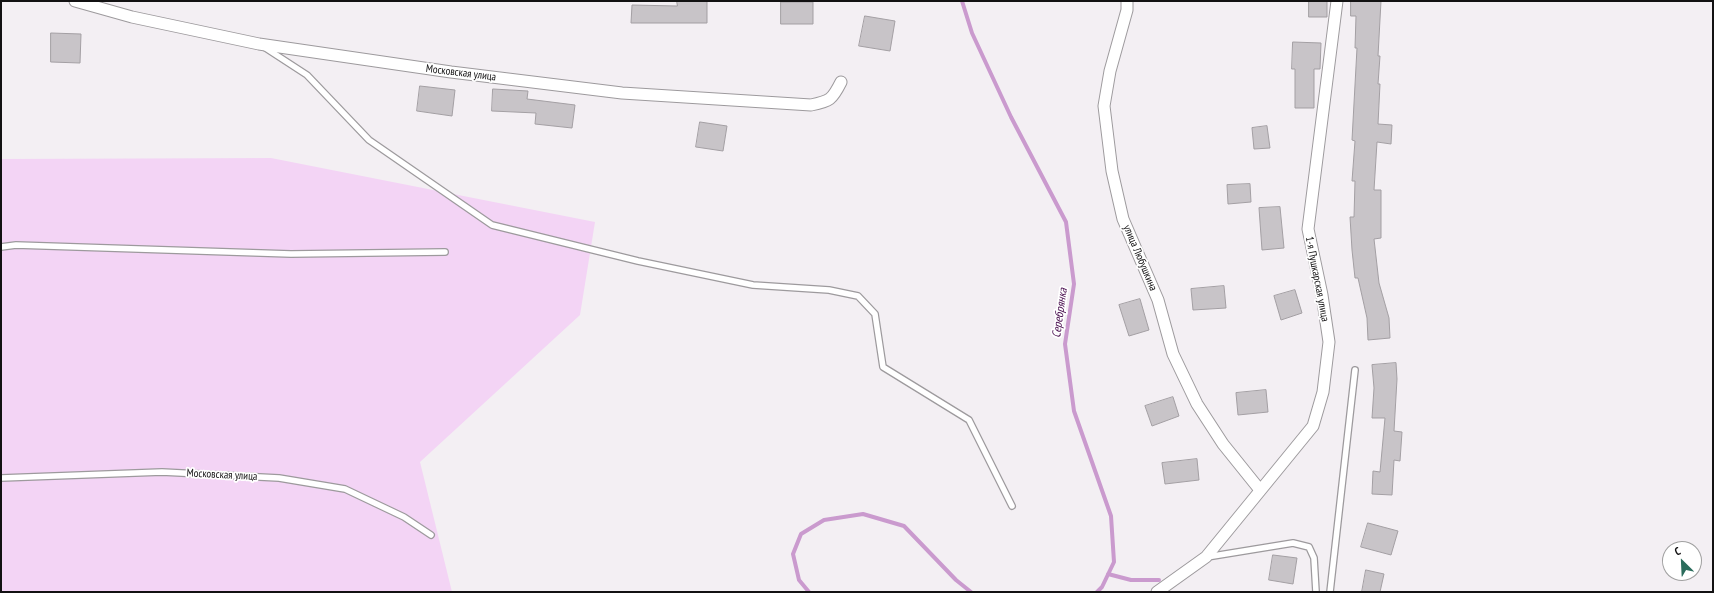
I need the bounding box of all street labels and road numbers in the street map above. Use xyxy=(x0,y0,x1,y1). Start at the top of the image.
street label: Московская улица xyxy=(425,62,497,84)
street label: улица Любушкина xyxy=(1120,223,1160,293)
street label: 1-я Пушкарская улица xyxy=(1302,235,1332,323)
street label: Московская улица xyxy=(186,467,258,483)

